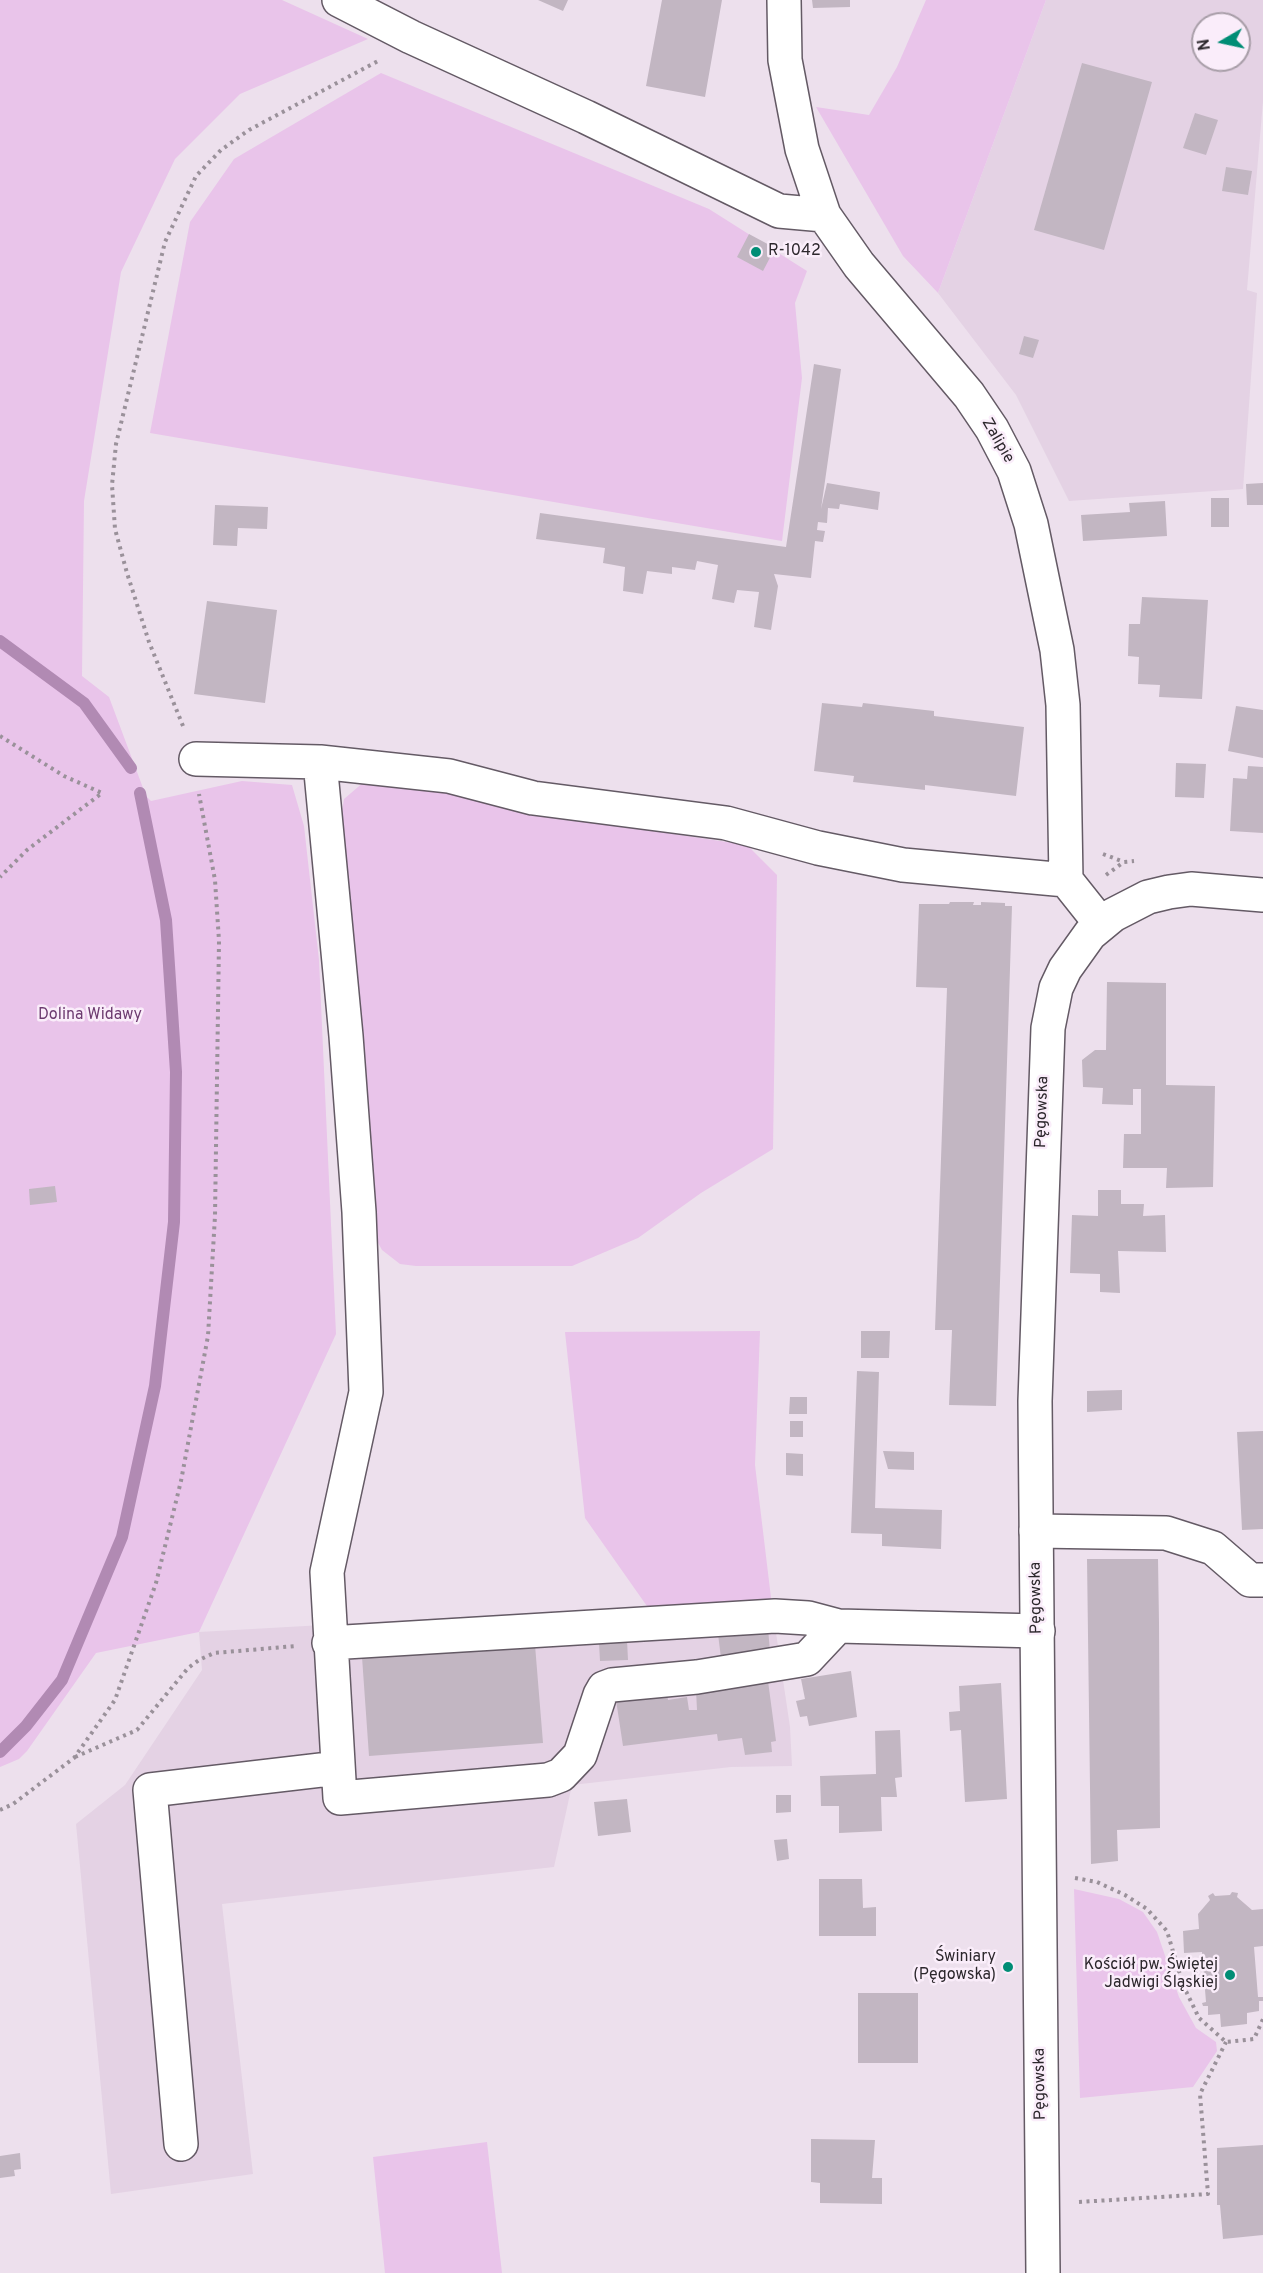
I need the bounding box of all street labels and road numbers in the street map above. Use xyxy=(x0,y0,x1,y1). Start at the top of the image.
street label: Zalipie xyxy=(976,415,1018,467)
street label: Pęgowska xyxy=(1032,1076,1054,1148)
street label: Pęgowska xyxy=(1027,1562,1047,1634)
street label: Pęgowska xyxy=(1031,2048,1051,2120)

